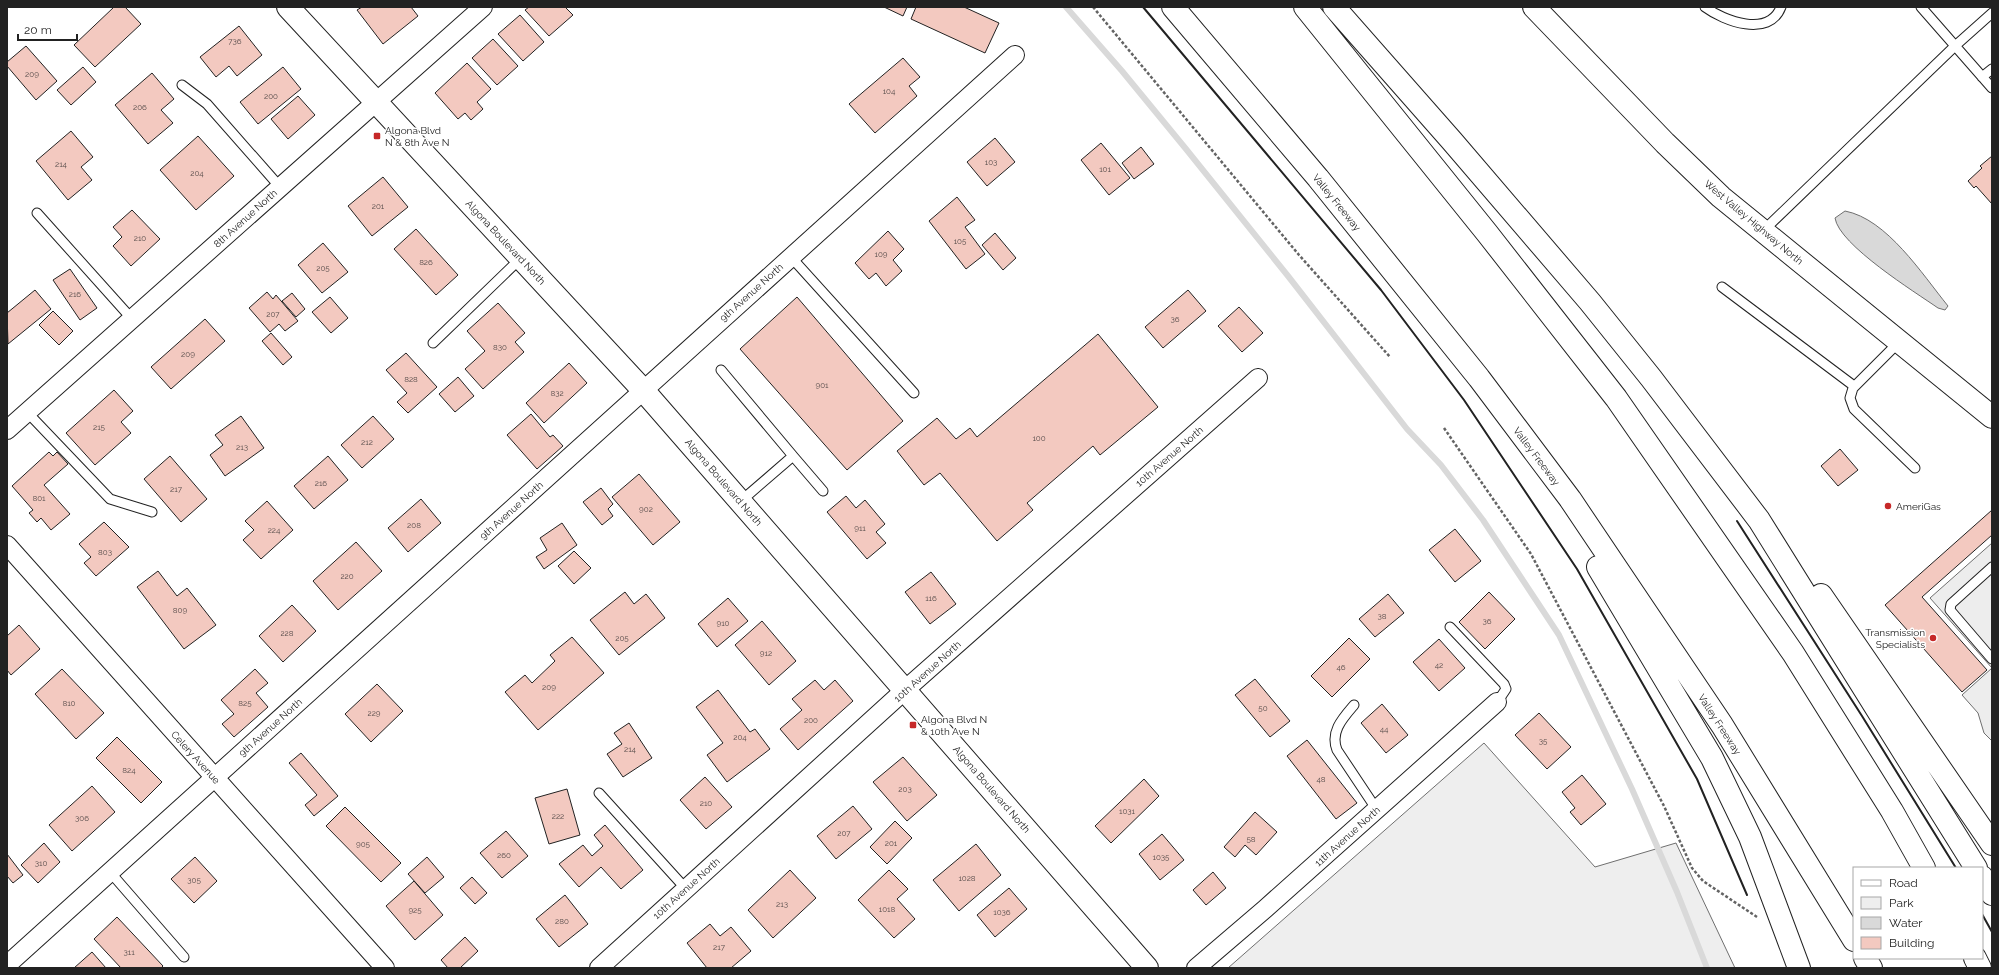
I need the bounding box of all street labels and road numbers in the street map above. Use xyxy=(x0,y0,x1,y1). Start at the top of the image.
street label: Valley Freeway xyxy=(1310,172,1363,233)
street label: West Valley Highway North xyxy=(1702,178,1805,267)
street label: 8th Avenue North xyxy=(211,187,279,250)
street label: Algona Boulevard North xyxy=(464,198,548,287)
street label: 9th Avenue North xyxy=(717,261,785,324)
street label: 10th Avenue North xyxy=(1133,424,1205,489)
street label: Valley Freeway xyxy=(1511,425,1562,488)
street label: Algona Boulevard North xyxy=(683,437,764,528)
street label: 9th Avenue North xyxy=(477,479,545,542)
street label: 10th Avenue North xyxy=(892,638,963,704)
street label: Valley Freeway xyxy=(1696,692,1744,757)
street label: 9th Avenue North xyxy=(236,696,304,759)
street label: Celery Avenue xyxy=(169,729,222,786)
street label: Algona Boulevard North xyxy=(951,744,1032,835)
street label: 11th Avenue North xyxy=(1312,804,1382,869)
street label: 10th Avenue North xyxy=(651,855,722,921)

